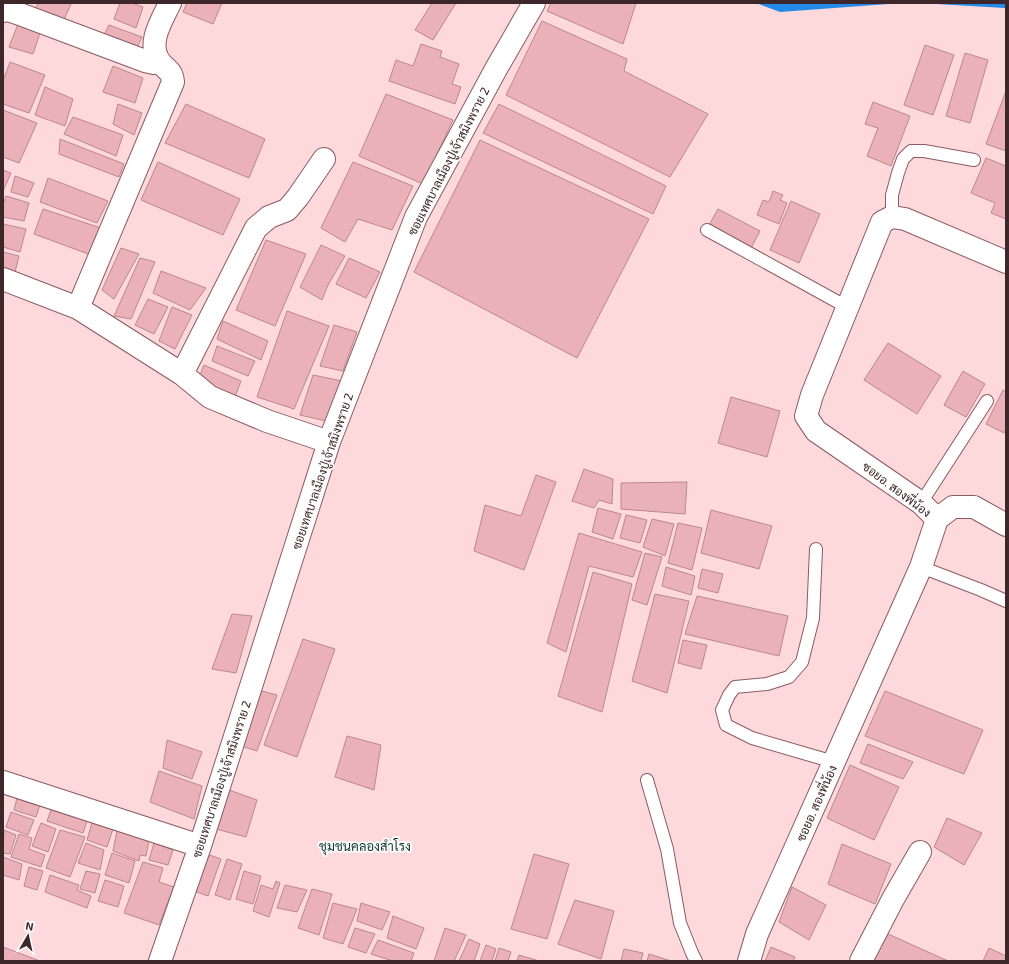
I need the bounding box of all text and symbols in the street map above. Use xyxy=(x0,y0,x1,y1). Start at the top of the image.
street label: ซอยเทศบาลเมืองปู่เจ้าสมิงพราย 2 xyxy=(404,84,494,238)
street label: ซอยเทศบาลเมืองปู่เจ้าสมิงพราย 2 xyxy=(289,391,357,552)
street label: ซอยอ. สองพี่น้อง xyxy=(860,456,936,519)
street label: ซอยเทศบาลเมืองปู่เจ้าสมิงพราย 2 xyxy=(189,698,255,860)
street label: ซอยอ. สองพี่น้อง xyxy=(790,761,839,843)
district label: ชุมชนคลองสำโรง xyxy=(319,838,411,856)
north arrow xyxy=(8,916,48,956)
text: N xyxy=(25,919,35,933)

